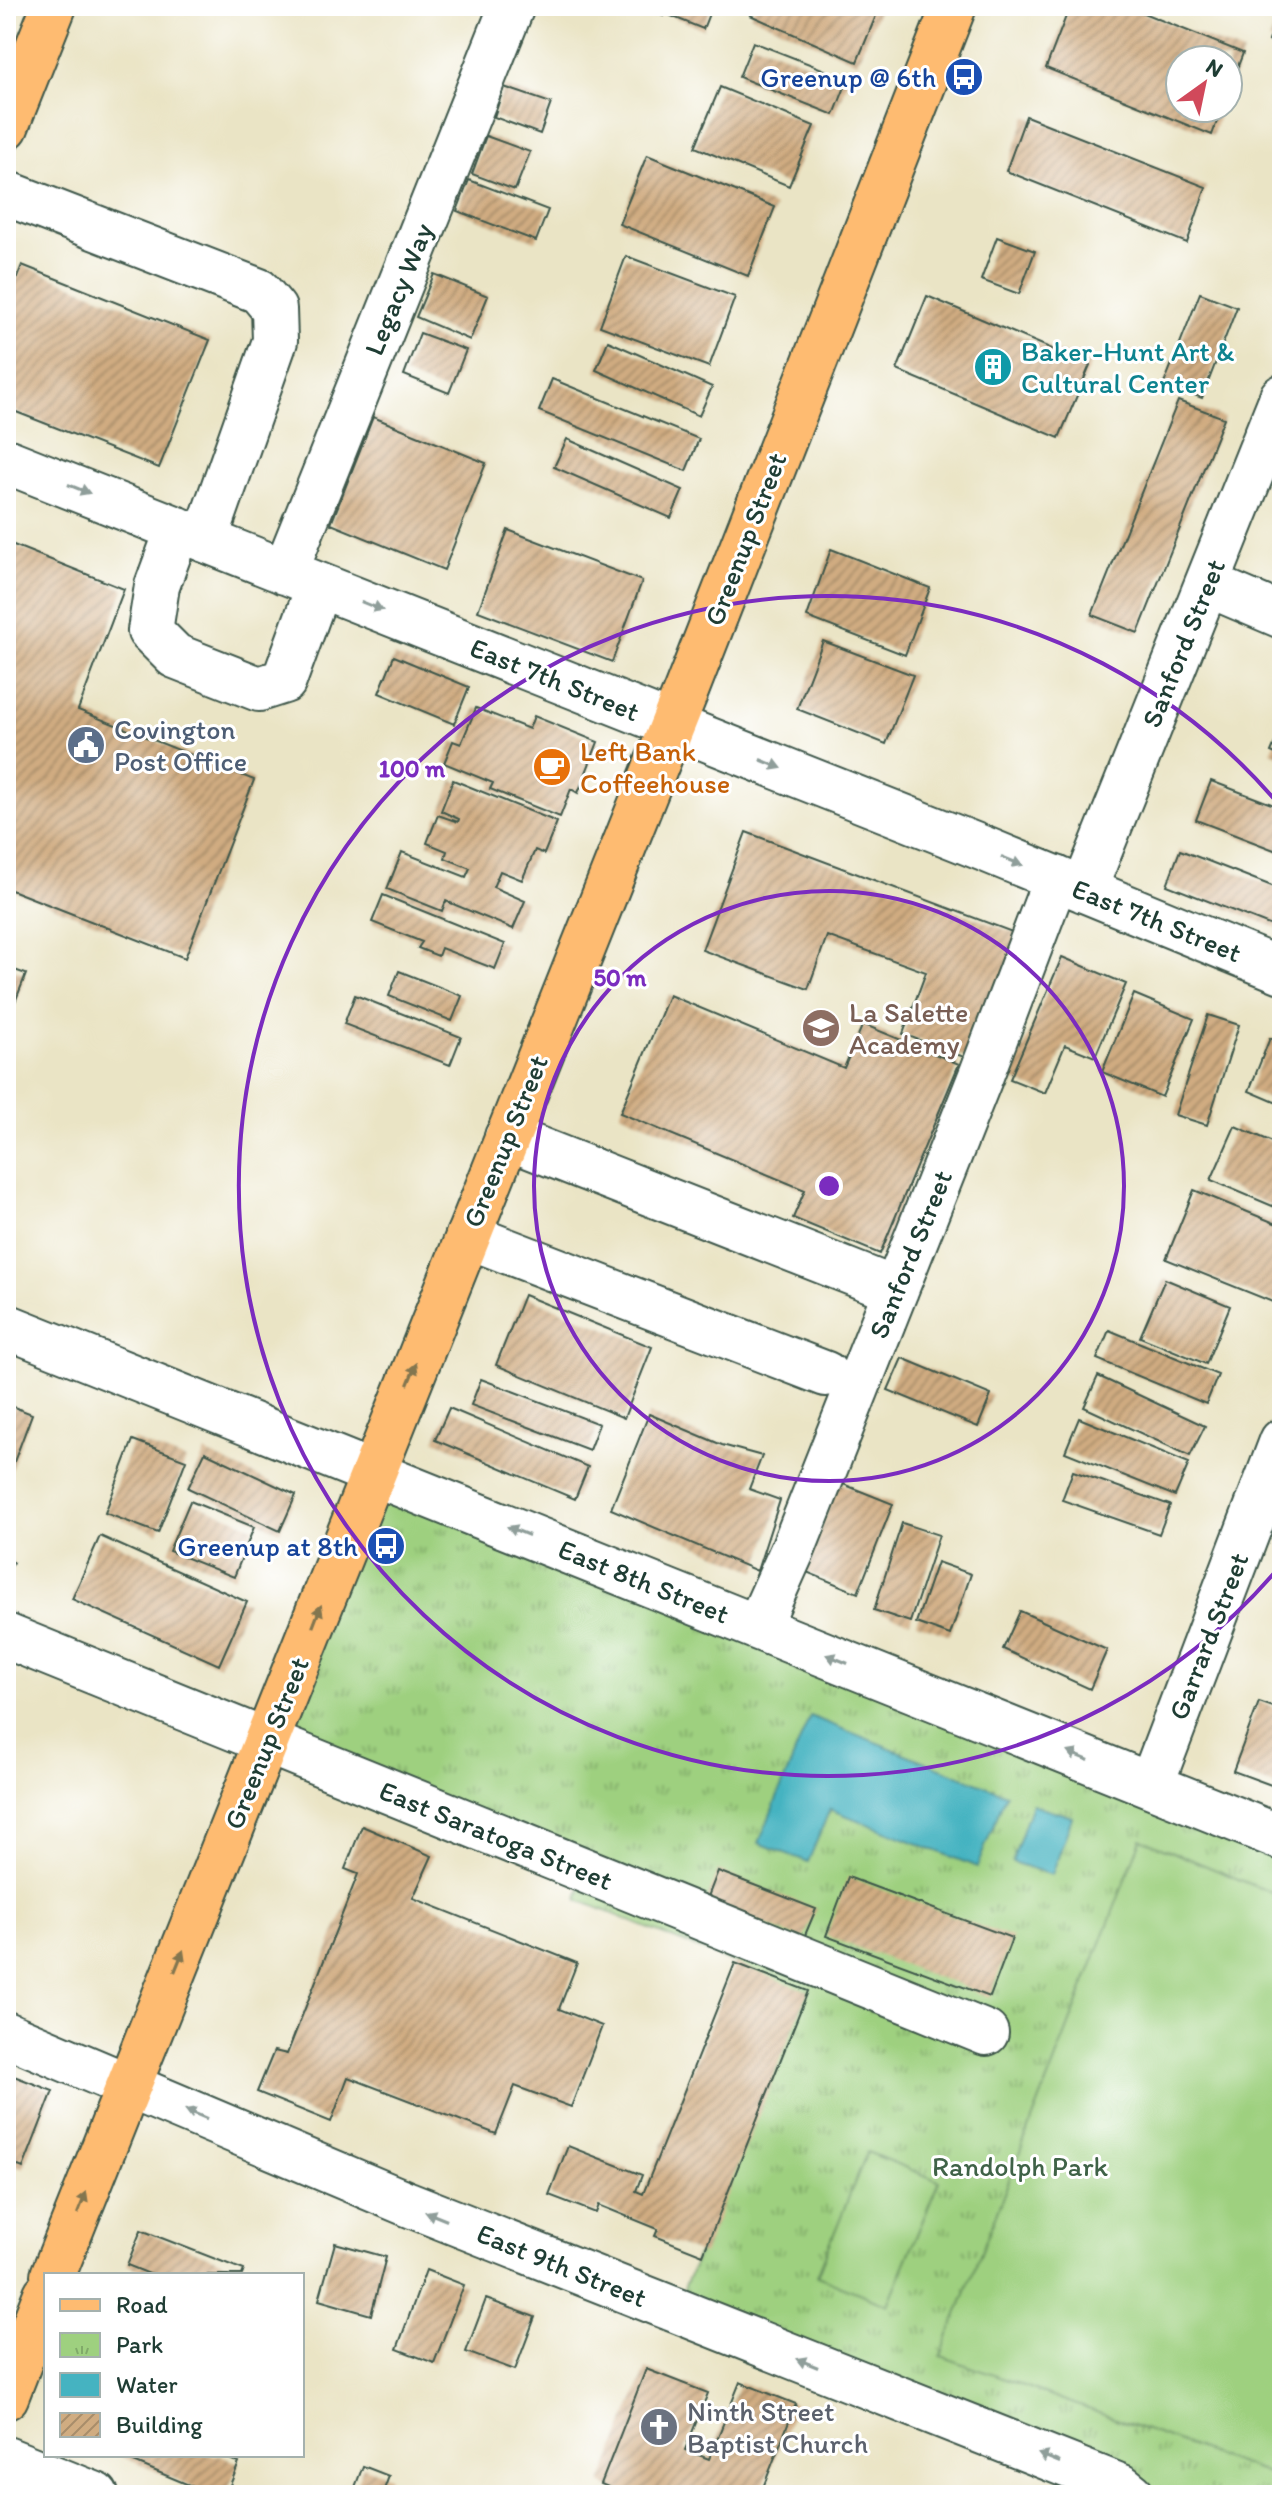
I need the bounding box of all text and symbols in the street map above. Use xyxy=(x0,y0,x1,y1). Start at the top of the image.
north arrow xyxy=(1164,44,1244,124)
text: N xyxy=(1201,52,1228,83)
bus stop icon: Greenup @ 6th xyxy=(943,56,985,98)
place label: Greenup @ 6th xyxy=(760,60,936,94)
street label: Legacy Way xyxy=(356,218,440,360)
place label: Baker-Hunt Art & Cultural Center xyxy=(1021,334,1234,400)
building icon: Baker-Hunt Art & Cultural Center xyxy=(972,346,1014,388)
street label: Greenup Street xyxy=(696,448,794,630)
one-way arrow xyxy=(67,483,91,496)
street label: Sanford Street xyxy=(1134,554,1232,732)
one-way arrow xyxy=(360,600,384,613)
street label: East 7th Street xyxy=(465,630,645,728)
place label: Covington Post Office xyxy=(114,712,247,778)
public building icon: Covington Post Office xyxy=(65,724,107,766)
place label: Left Bank Coffeehouse xyxy=(580,734,730,800)
cafe icon: Left Bank Coffeehouse xyxy=(531,746,573,788)
text: 100 m xyxy=(379,754,446,783)
one-way arrow xyxy=(759,758,783,771)
one-way arrow xyxy=(1000,854,1024,867)
street label: East 7th Street xyxy=(1067,871,1247,969)
text: 50 m xyxy=(594,963,647,992)
place label: La Salette Academy xyxy=(849,995,968,1061)
school or university icon: La Salette Academy xyxy=(800,1007,842,1049)
street label: Greenup Street xyxy=(455,1050,555,1232)
street label: Sanford Street xyxy=(861,1165,959,1343)
centre of rings xyxy=(815,1172,843,1200)
one-way arrow xyxy=(406,1362,419,1386)
one-way arrow xyxy=(506,1524,530,1537)
bus stop icon: Greenup at 8th xyxy=(365,1525,407,1567)
place label: Greenup at 8th xyxy=(177,1529,358,1563)
street label: East 8th Street xyxy=(554,1531,734,1631)
street label: Garrard Street xyxy=(1160,1547,1256,1725)
one-way arrow xyxy=(311,1604,324,1628)
street label: Greenup Street xyxy=(216,1652,316,1834)
one-way arrow xyxy=(825,1652,849,1665)
one-way arrow xyxy=(1066,1750,1090,1763)
street label: East Saratoga Street xyxy=(375,1773,617,1897)
one-way arrow xyxy=(173,1949,186,1973)
one-way arrow xyxy=(184,2107,208,2120)
park label: Randolph Park xyxy=(932,2149,1109,2183)
one-way arrow xyxy=(76,2191,89,2215)
one-way arrow xyxy=(423,2209,447,2222)
street label: East 9th Street xyxy=(472,2215,652,2315)
legend xyxy=(44,2273,304,2457)
text: Road xyxy=(116,2290,168,2319)
text: Park xyxy=(116,2330,163,2359)
one-way arrow xyxy=(795,2356,819,2369)
text: Water xyxy=(116,2370,178,2399)
place label: Ninth Street Baptist Church xyxy=(687,2394,868,2460)
church icon: Ninth Street Baptist Church xyxy=(638,2406,680,2448)
text: Building xyxy=(116,2410,203,2439)
one-way arrow xyxy=(1037,2451,1061,2464)

